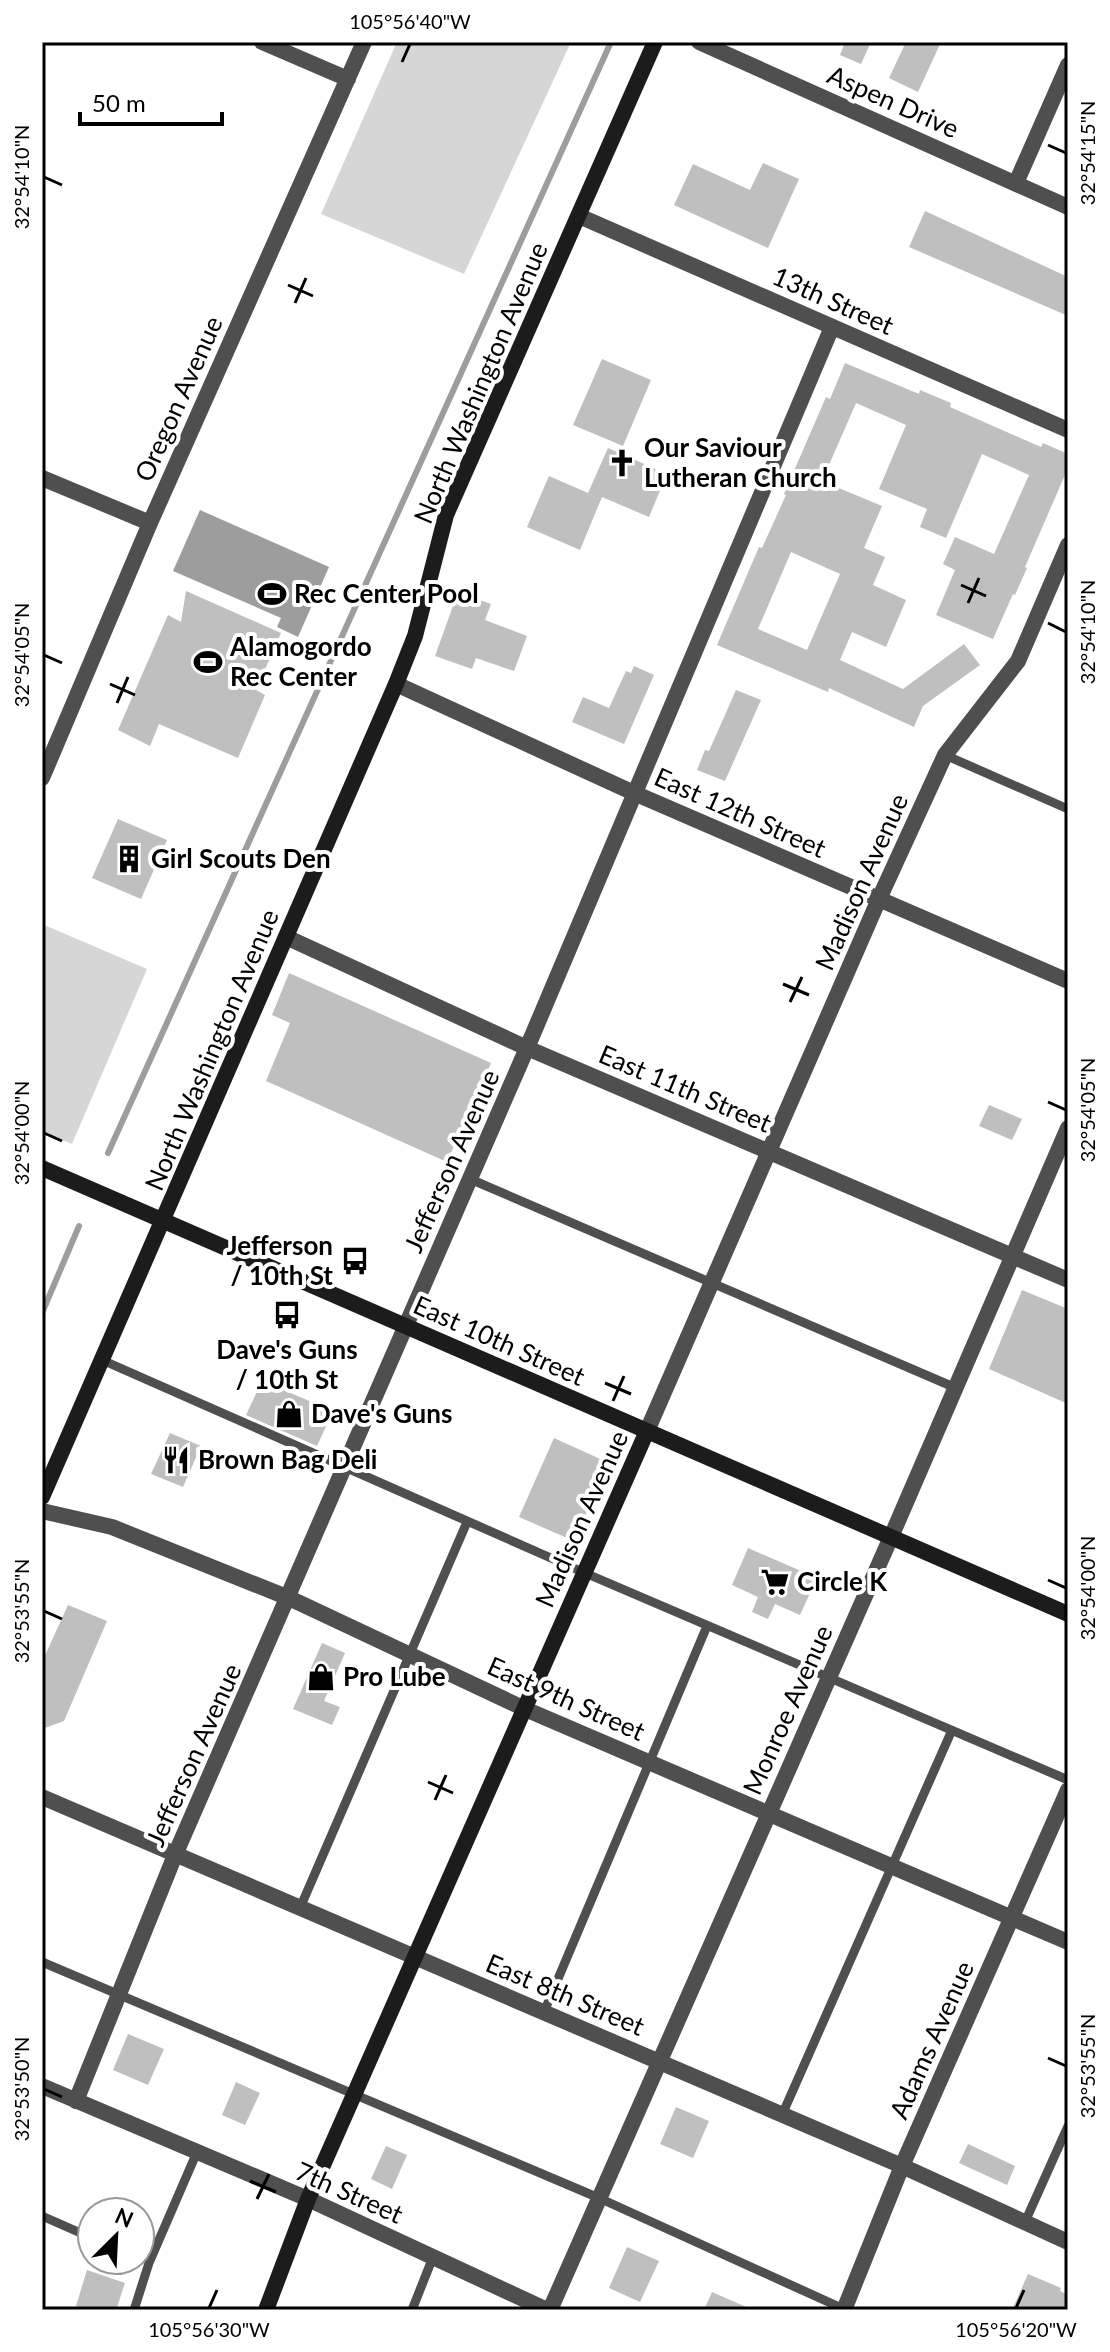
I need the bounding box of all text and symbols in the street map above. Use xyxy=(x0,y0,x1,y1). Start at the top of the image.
text: 105°56'40"W xyxy=(349,9,471,33)
street label: Aspen Drive xyxy=(823,58,964,144)
scale bar xyxy=(80,76,222,126)
text: 50 m xyxy=(92,88,146,117)
text: 32°54'15"N xyxy=(1075,101,1099,205)
text: 32°54'10"N xyxy=(9,125,33,229)
street label: North Washington Avenue xyxy=(406,237,554,528)
street label: 13th Street xyxy=(768,259,900,341)
street label: Oregon Avenue xyxy=(127,311,229,486)
place label: Our Saviour Lutheran Church xyxy=(644,431,837,493)
church icon: Our Saviour Lutheran Church xyxy=(607,448,637,478)
place label: Rec Center Pool xyxy=(294,577,479,609)
sports icon: Rec Center Pool xyxy=(257,579,287,609)
text: 32°54'10"N xyxy=(1075,580,1099,684)
text: 32°54'05"N xyxy=(9,603,33,707)
place label: Alamogordo Rec Center xyxy=(229,630,372,692)
sports icon: Alamogordo Rec Center xyxy=(193,647,223,677)
street label: East 12th Street xyxy=(650,760,832,864)
street label: Madison Avenue xyxy=(808,788,914,975)
place label: Girl Scouts Den xyxy=(151,842,331,874)
building icon: Girl Scouts Den xyxy=(114,844,144,874)
street label: North Washington Avenue xyxy=(137,904,285,1195)
street label: East 11th Street xyxy=(594,1037,777,1139)
text: 32°54'05"N xyxy=(1075,1058,1099,1162)
street label: Jefferson Avenue xyxy=(397,1064,506,1257)
text: 32°54'00"N xyxy=(9,1081,33,1185)
place label: Jefferson / 10th St xyxy=(227,1229,333,1291)
bus stop icon: Jefferson / 10th St xyxy=(340,1246,370,1276)
street label: East 10th Street xyxy=(409,1288,591,1392)
bus stop icon: Dave's Guns / 10th St xyxy=(272,1300,302,1330)
place label: Dave's Guns / 10th St xyxy=(216,1333,358,1395)
place label: Dave's Guns xyxy=(311,1397,452,1429)
shop icon: Dave's Guns xyxy=(274,1399,304,1429)
street label: Madison Avenue xyxy=(528,1425,634,1612)
place label: Brown Bag Deli xyxy=(198,1443,377,1475)
restaurant icon: Brown Bag Deli xyxy=(161,1445,191,1475)
text: 32°54'00"N xyxy=(1075,1536,1099,1640)
text: 32°53'55"N xyxy=(9,1559,33,1663)
place label: Circle K xyxy=(797,1565,888,1597)
supermarket icon: Circle K xyxy=(760,1567,790,1597)
street label: Monroe Avenue xyxy=(735,1620,839,1799)
street label: East 9th Street xyxy=(483,1649,651,1747)
street label: Jefferson Avenue xyxy=(139,1658,248,1851)
place label: Pro Lube xyxy=(343,1660,446,1692)
shop icon: Pro Lube xyxy=(306,1662,336,1692)
street label: East 8th Street xyxy=(481,1946,650,2042)
street label: Adams Avenue xyxy=(882,1956,980,2123)
text: 32°53'55"N xyxy=(1075,2014,1099,2118)
text: 32°53'50"N xyxy=(9,2037,33,2141)
street label: 7th Street xyxy=(291,2154,409,2230)
north arrow xyxy=(76,2196,156,2276)
text: N xyxy=(111,2201,138,2233)
text: 105°56'30"W xyxy=(148,2317,270,2341)
text: 105°56'20"W xyxy=(955,2317,1077,2341)

